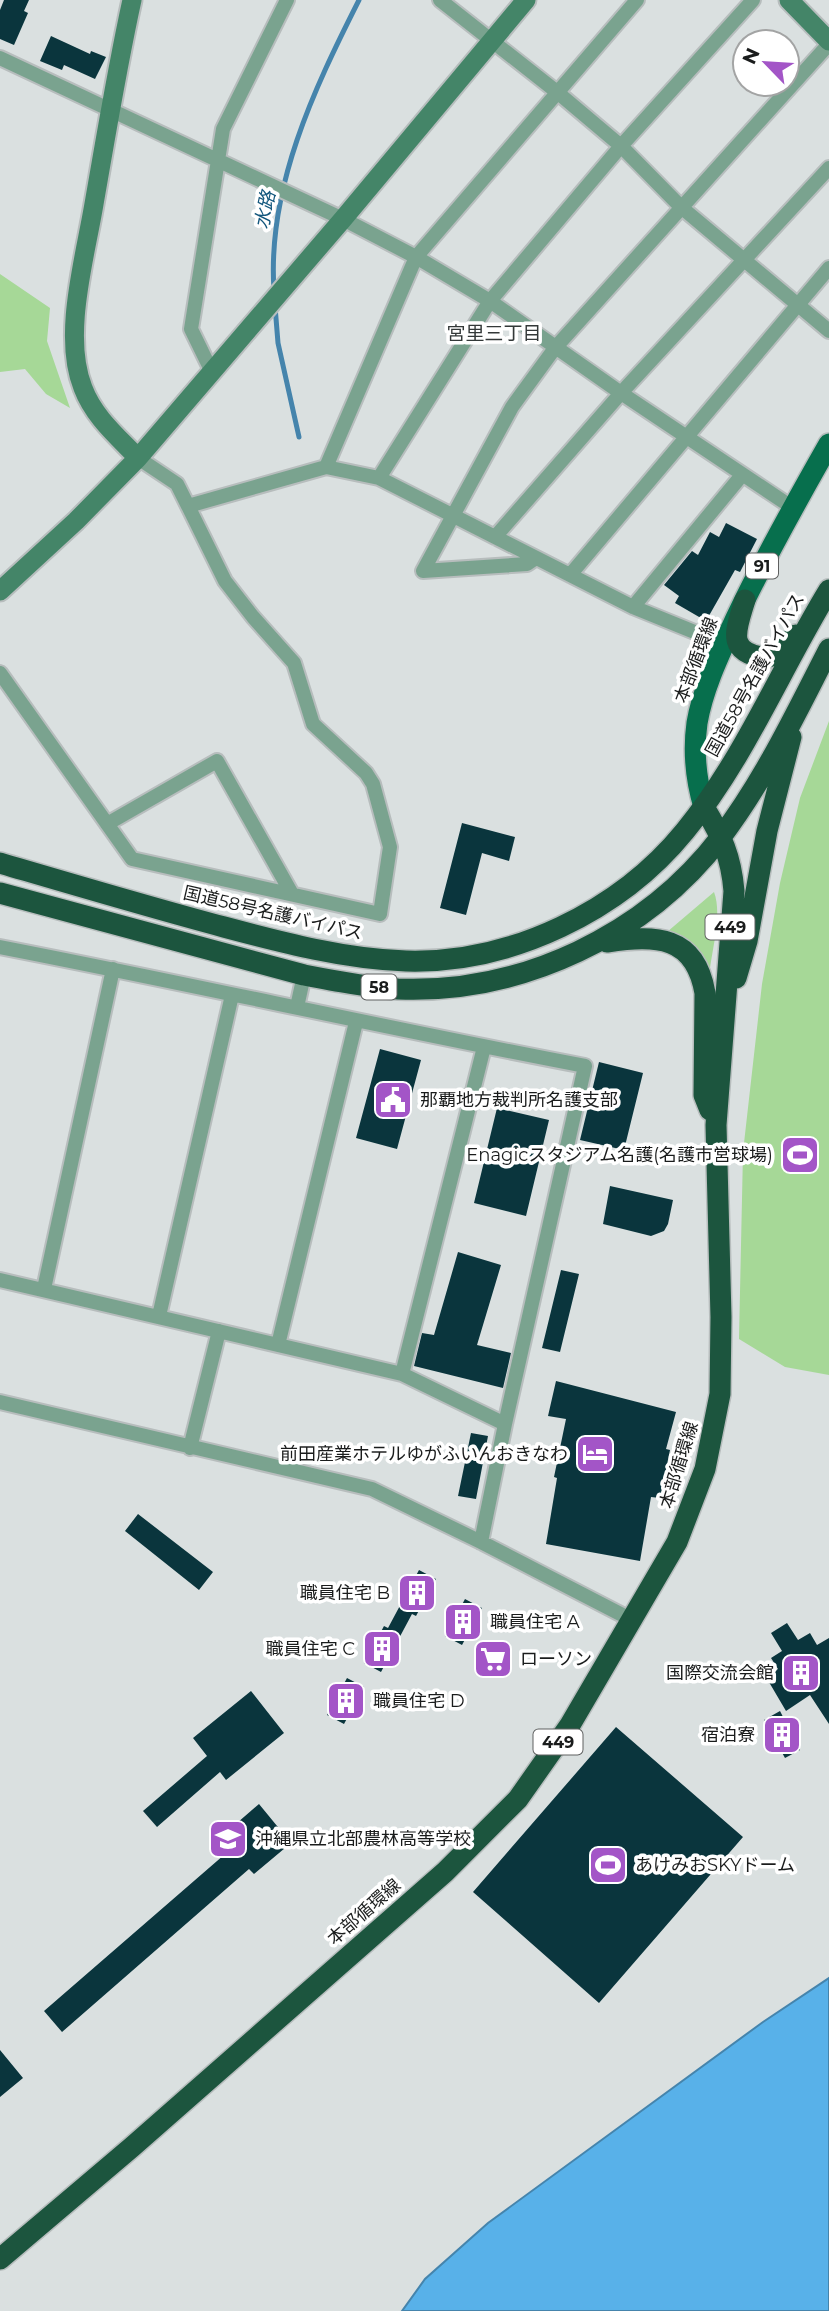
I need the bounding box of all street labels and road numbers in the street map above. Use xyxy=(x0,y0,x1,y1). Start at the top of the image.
road number: 91 xyxy=(746,554,778,579)
street label: 国道58号名護バイパス xyxy=(701,590,809,760)
street label: 本部循環線 xyxy=(670,614,722,706)
street label: 国道58号名護バイパス xyxy=(181,882,365,944)
road number: 449 xyxy=(706,914,754,939)
road number: 58 xyxy=(362,974,396,1000)
street label: 本部循環線 xyxy=(655,1419,703,1511)
road number: 449 xyxy=(534,1730,582,1754)
street label: 本部循環線 xyxy=(323,1874,405,1950)

